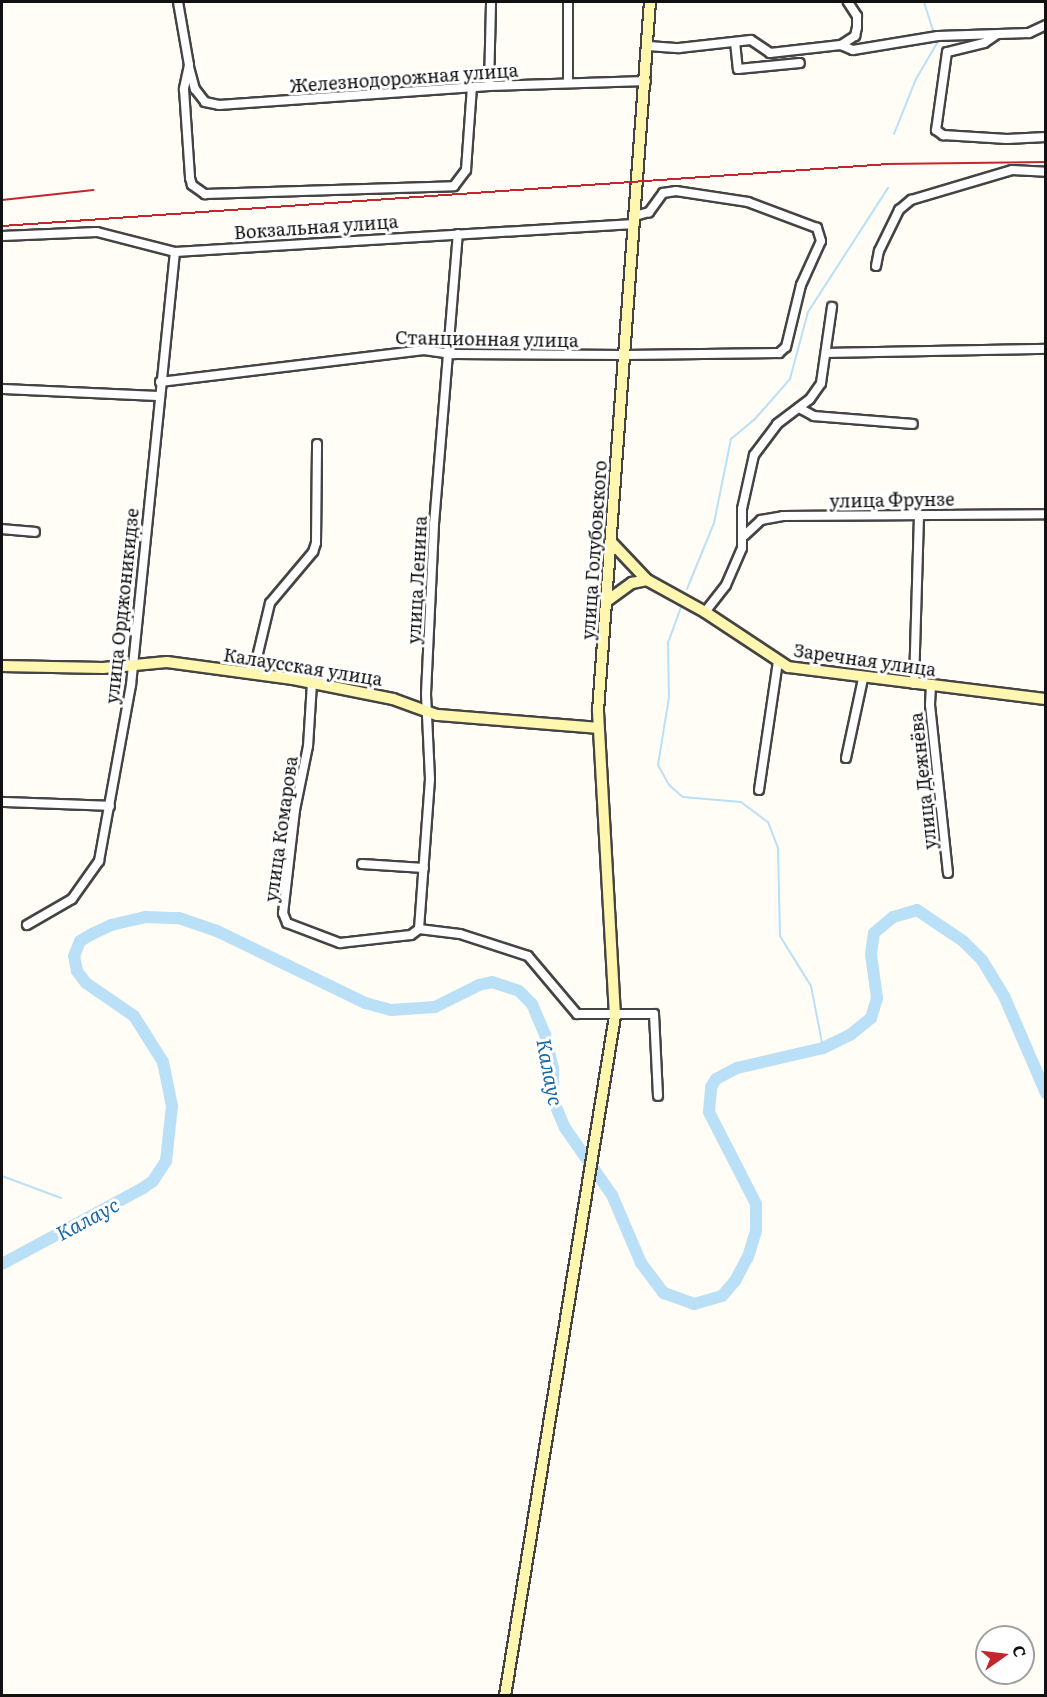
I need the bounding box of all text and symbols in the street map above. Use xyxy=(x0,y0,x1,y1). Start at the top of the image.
street label: Железнодорожная улица xyxy=(289,59,519,97)
street label: Вокзальная улица xyxy=(233,210,399,244)
street label: Станционная улица xyxy=(395,327,579,351)
street label: улица Голубовского xyxy=(577,460,611,640)
street label: улица Фрунзе xyxy=(829,488,955,512)
street label: улица Орджоникидзе xyxy=(101,507,143,705)
street label: улица Ленина xyxy=(403,515,431,645)
street label: Заречная улица xyxy=(792,639,938,681)
street label: Калаусская улица xyxy=(222,644,384,690)
street label: улица Дежнёва xyxy=(905,711,941,851)
street label: улица Комарова xyxy=(260,755,302,903)
water label: Калаус xyxy=(533,1036,569,1108)
water label: Калаус xyxy=(51,1191,123,1245)
north arrow xyxy=(975,1625,1035,1685)
text: С xyxy=(1008,1643,1034,1660)

